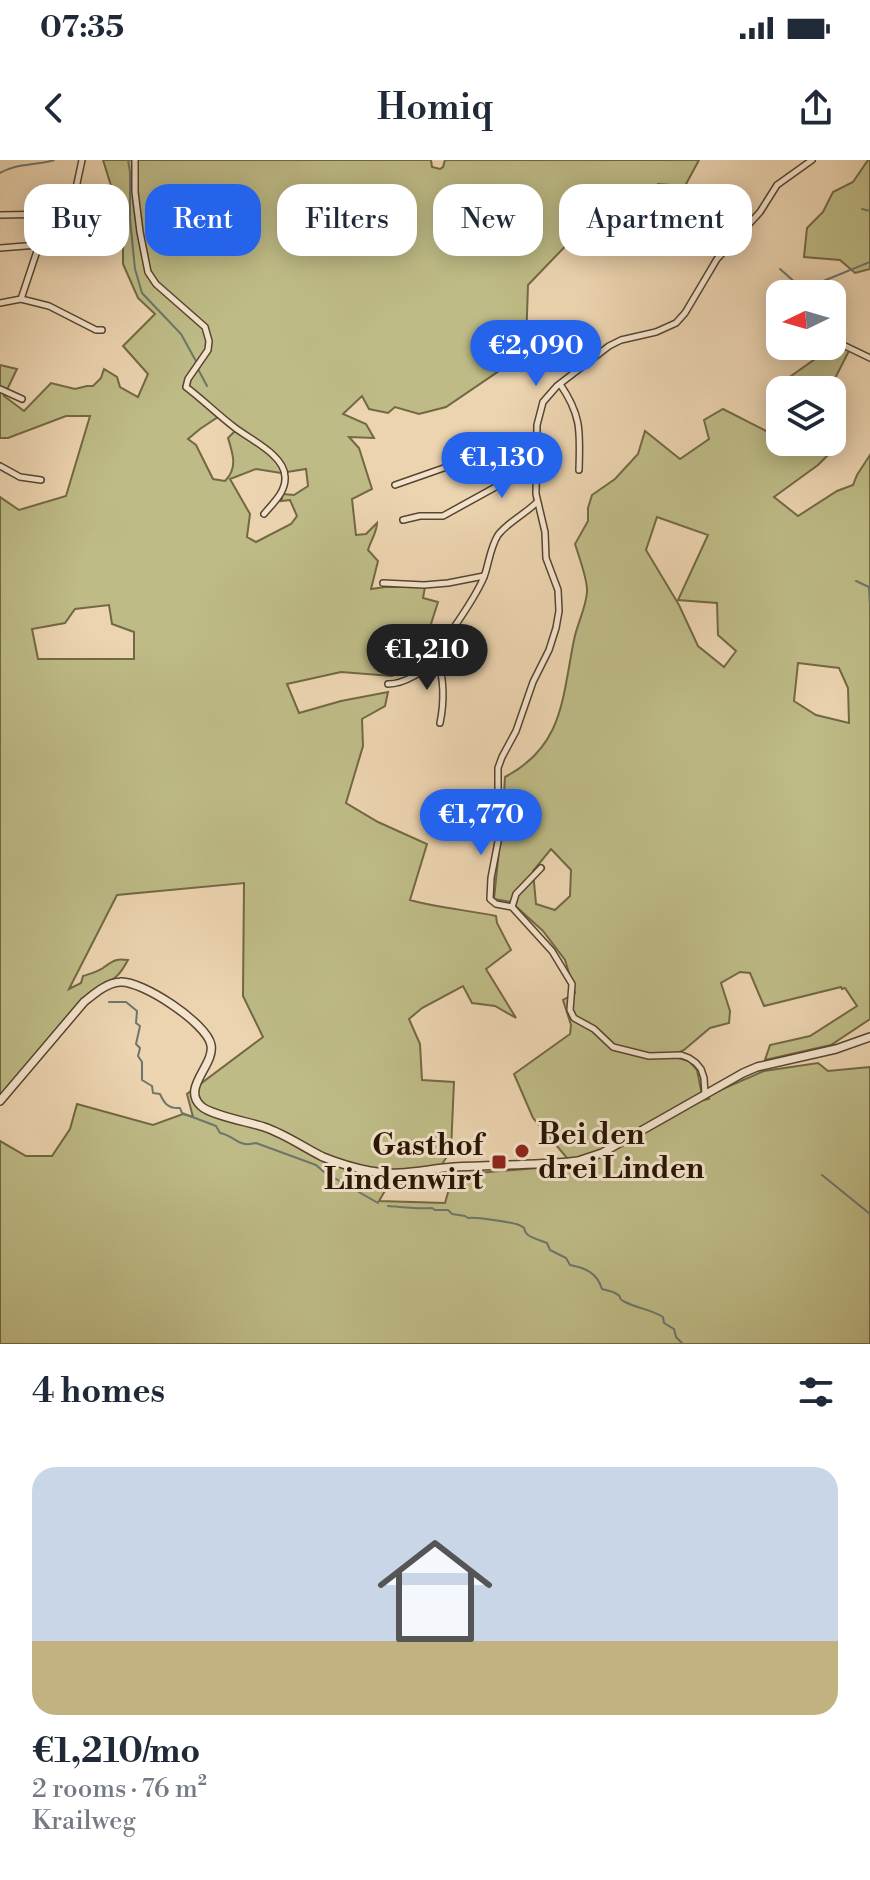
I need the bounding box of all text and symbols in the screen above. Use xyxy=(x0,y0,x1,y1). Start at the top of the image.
text: 07:35 xyxy=(40,9,124,47)
icon: back xyxy=(32,86,76,130)
text: Homiq xyxy=(377,86,493,131)
icon: share xyxy=(794,86,838,130)
chip: Buy xyxy=(24,184,129,256)
chip: Rent xyxy=(145,184,261,256)
chip: Filters xyxy=(277,184,417,256)
chip: New xyxy=(433,184,543,256)
chip: Apartment xyxy=(559,184,752,256)
north arrow xyxy=(766,280,846,360)
map controls xyxy=(766,280,846,456)
pin: €2,090 xyxy=(471,320,601,388)
text: €2,090 xyxy=(488,330,584,362)
button: layers xyxy=(766,376,846,456)
pin: €1,130 xyxy=(437,432,567,500)
text: €1,130 xyxy=(459,442,545,474)
pin: €1,210 xyxy=(362,624,492,692)
text: €1,210 xyxy=(385,634,469,666)
pin: €1,770 xyxy=(416,789,546,857)
text: €1,770 xyxy=(438,799,524,831)
place label: Bei den drei Linden xyxy=(538,1116,705,1188)
place label: Gasthof Lindenwirt xyxy=(324,1127,487,1199)
marker: Bei den drei Linden xyxy=(513,1142,531,1160)
marker: Gasthof Lindenwirt xyxy=(490,1153,508,1171)
icon: filters xyxy=(794,1370,838,1414)
text: 4 homes xyxy=(32,1371,165,1413)
icon: home xyxy=(363,1519,507,1663)
text: €1,210/mo xyxy=(32,1731,200,1773)
text: 2 rooms · 76 m² xyxy=(32,1773,207,1805)
text: Krailweg xyxy=(32,1805,136,1837)

